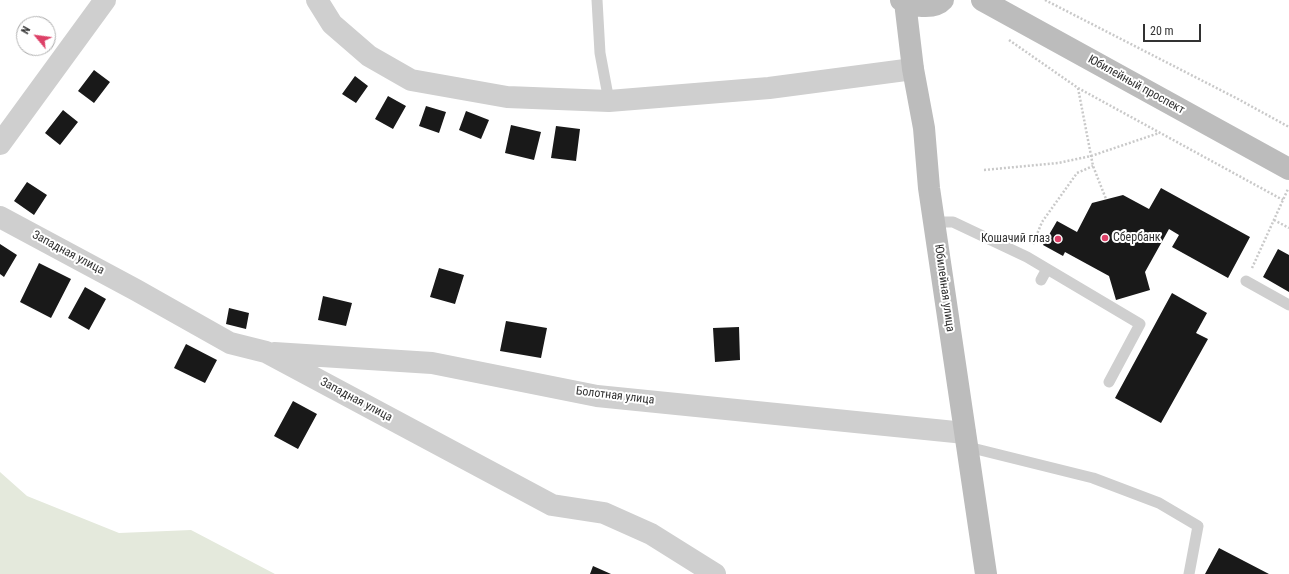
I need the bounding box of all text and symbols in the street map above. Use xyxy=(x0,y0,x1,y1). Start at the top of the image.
north arrow xyxy=(16,16,56,56)
scale bar xyxy=(1145,16,1203,42)
text: N xyxy=(19,24,33,37)
text: 20 m xyxy=(1150,24,1174,38)
street label: Юбилейный проспект xyxy=(1085,52,1187,118)
street label: Западная улица xyxy=(29,228,107,278)
place label: Сбербанк xyxy=(1113,231,1161,245)
place label: Кошачий глаз xyxy=(981,232,1050,246)
marker: Сбербанк xyxy=(1100,233,1110,243)
marker: Кошачий глаз xyxy=(1053,234,1063,244)
street label: Юбилейная улица xyxy=(931,243,957,333)
street label: Западная улица xyxy=(317,375,395,425)
street label: Болотная улица xyxy=(575,384,655,408)

